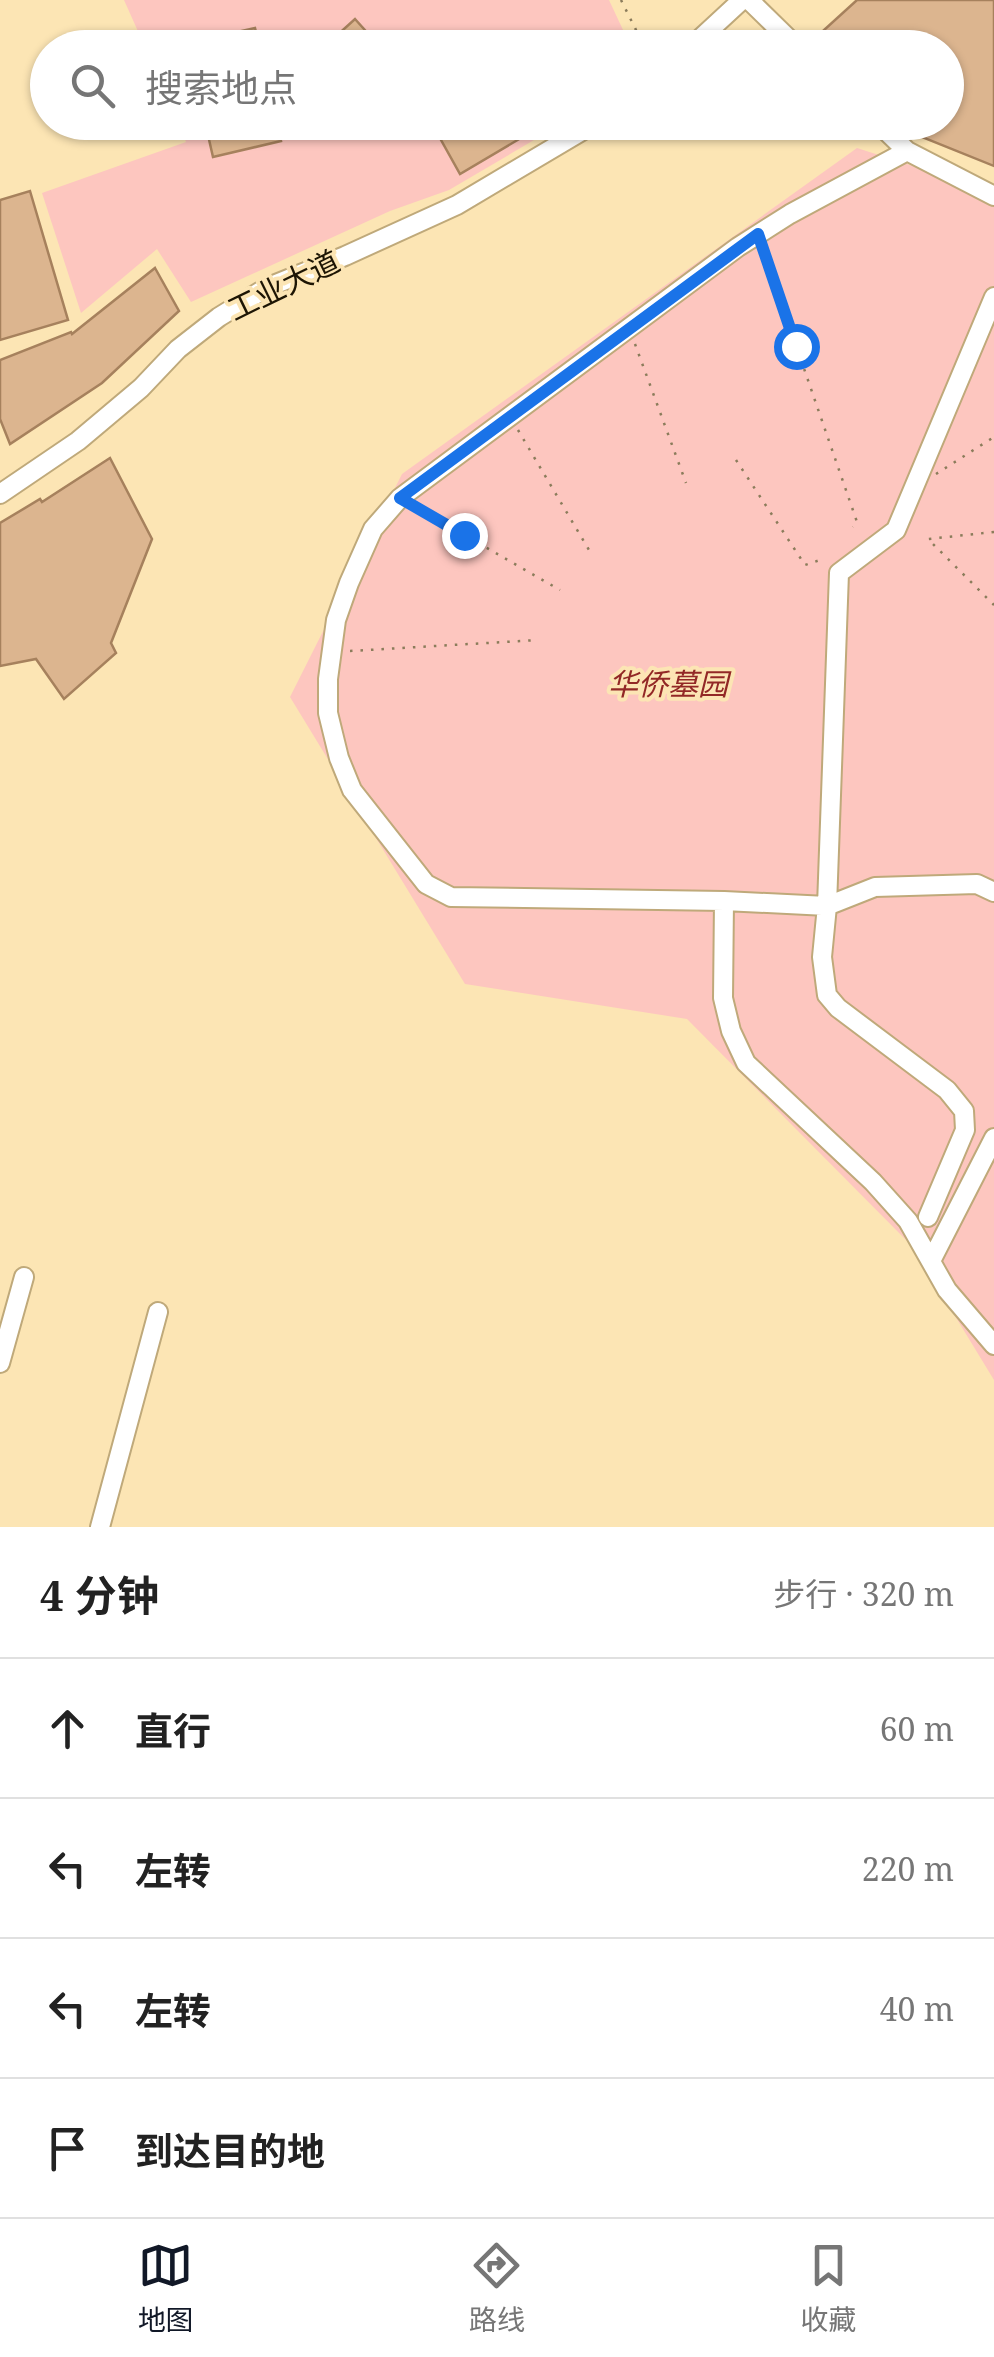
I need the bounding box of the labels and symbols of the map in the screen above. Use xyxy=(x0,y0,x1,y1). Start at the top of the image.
street label: 工业大道 xyxy=(220,240,346,329)
route start xyxy=(774,324,820,370)
route end xyxy=(442,513,488,559)
park label: 华侨墓园 xyxy=(608,663,732,704)

